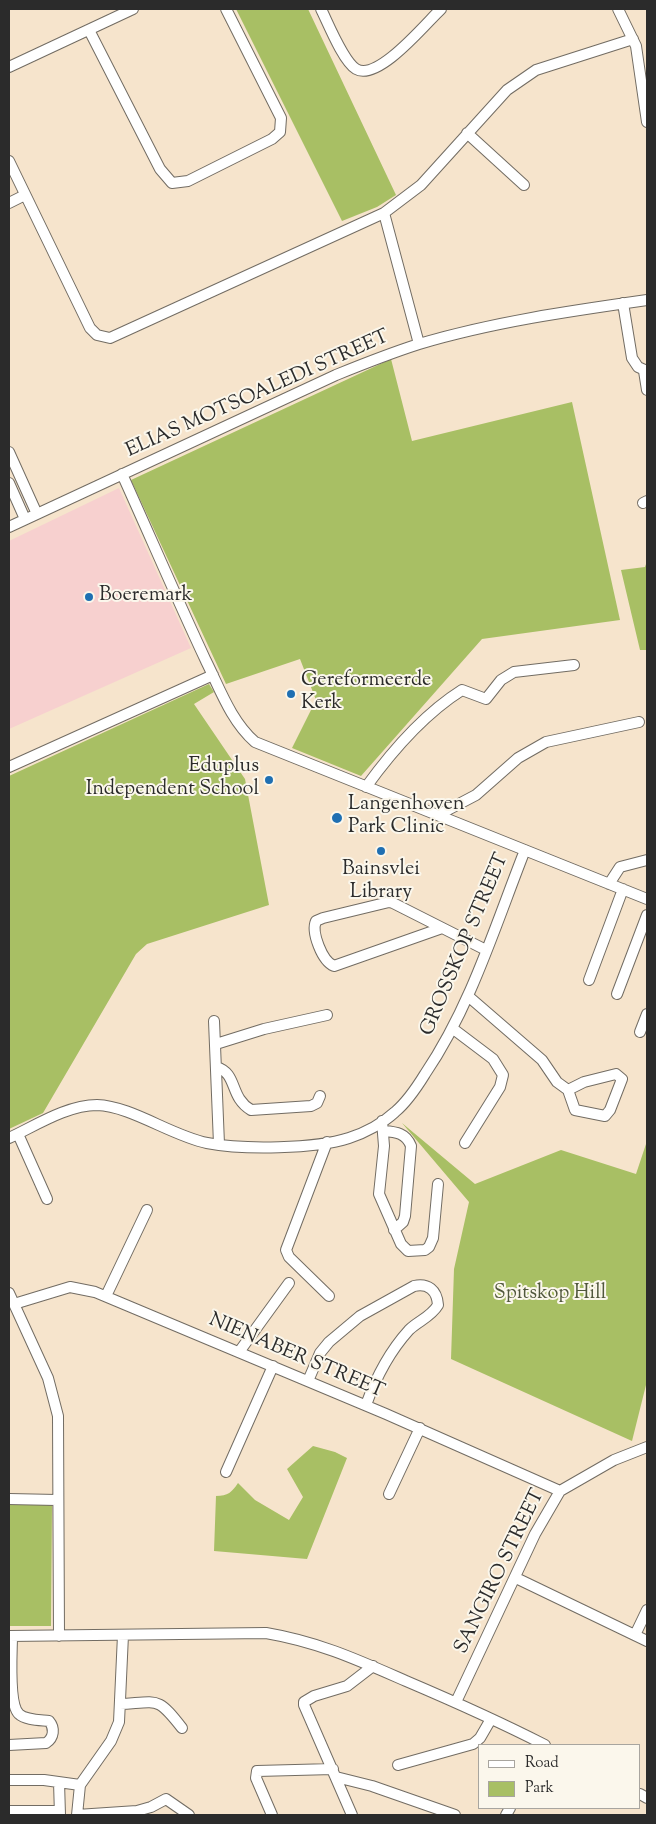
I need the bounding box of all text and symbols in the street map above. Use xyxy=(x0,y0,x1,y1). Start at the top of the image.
street label: ELIAS MOTSOALEDI STREET xyxy=(123,326,393,464)
place label: Boeremark xyxy=(99,585,192,609)
marker: Boeremark xyxy=(83,591,95,603)
place label: Gereformeerde Kerk xyxy=(301,670,431,717)
marker: Gereformeerde Kerk xyxy=(285,688,297,700)
place label: Eduplus Independent School xyxy=(86,756,259,803)
marker: Eduplus Independent School xyxy=(263,774,275,786)
place label: Langenhoven Park Clinic xyxy=(348,794,465,841)
marker: Langenhoven Park Clinic xyxy=(330,811,344,825)
marker: Bainsvlei Library xyxy=(375,845,387,857)
street label: GROSSKOP STREET xyxy=(417,850,515,1040)
place label: Bainsvlei Library xyxy=(342,859,420,906)
park label: Spitskop Hill xyxy=(494,1283,606,1307)
street label: NIENABER STREET xyxy=(205,1309,387,1405)
street label: SANGIRO STREET xyxy=(451,1486,551,1658)
legend xyxy=(478,1744,641,1809)
text: Road xyxy=(525,1753,559,1774)
text: Park xyxy=(525,1778,554,1799)

